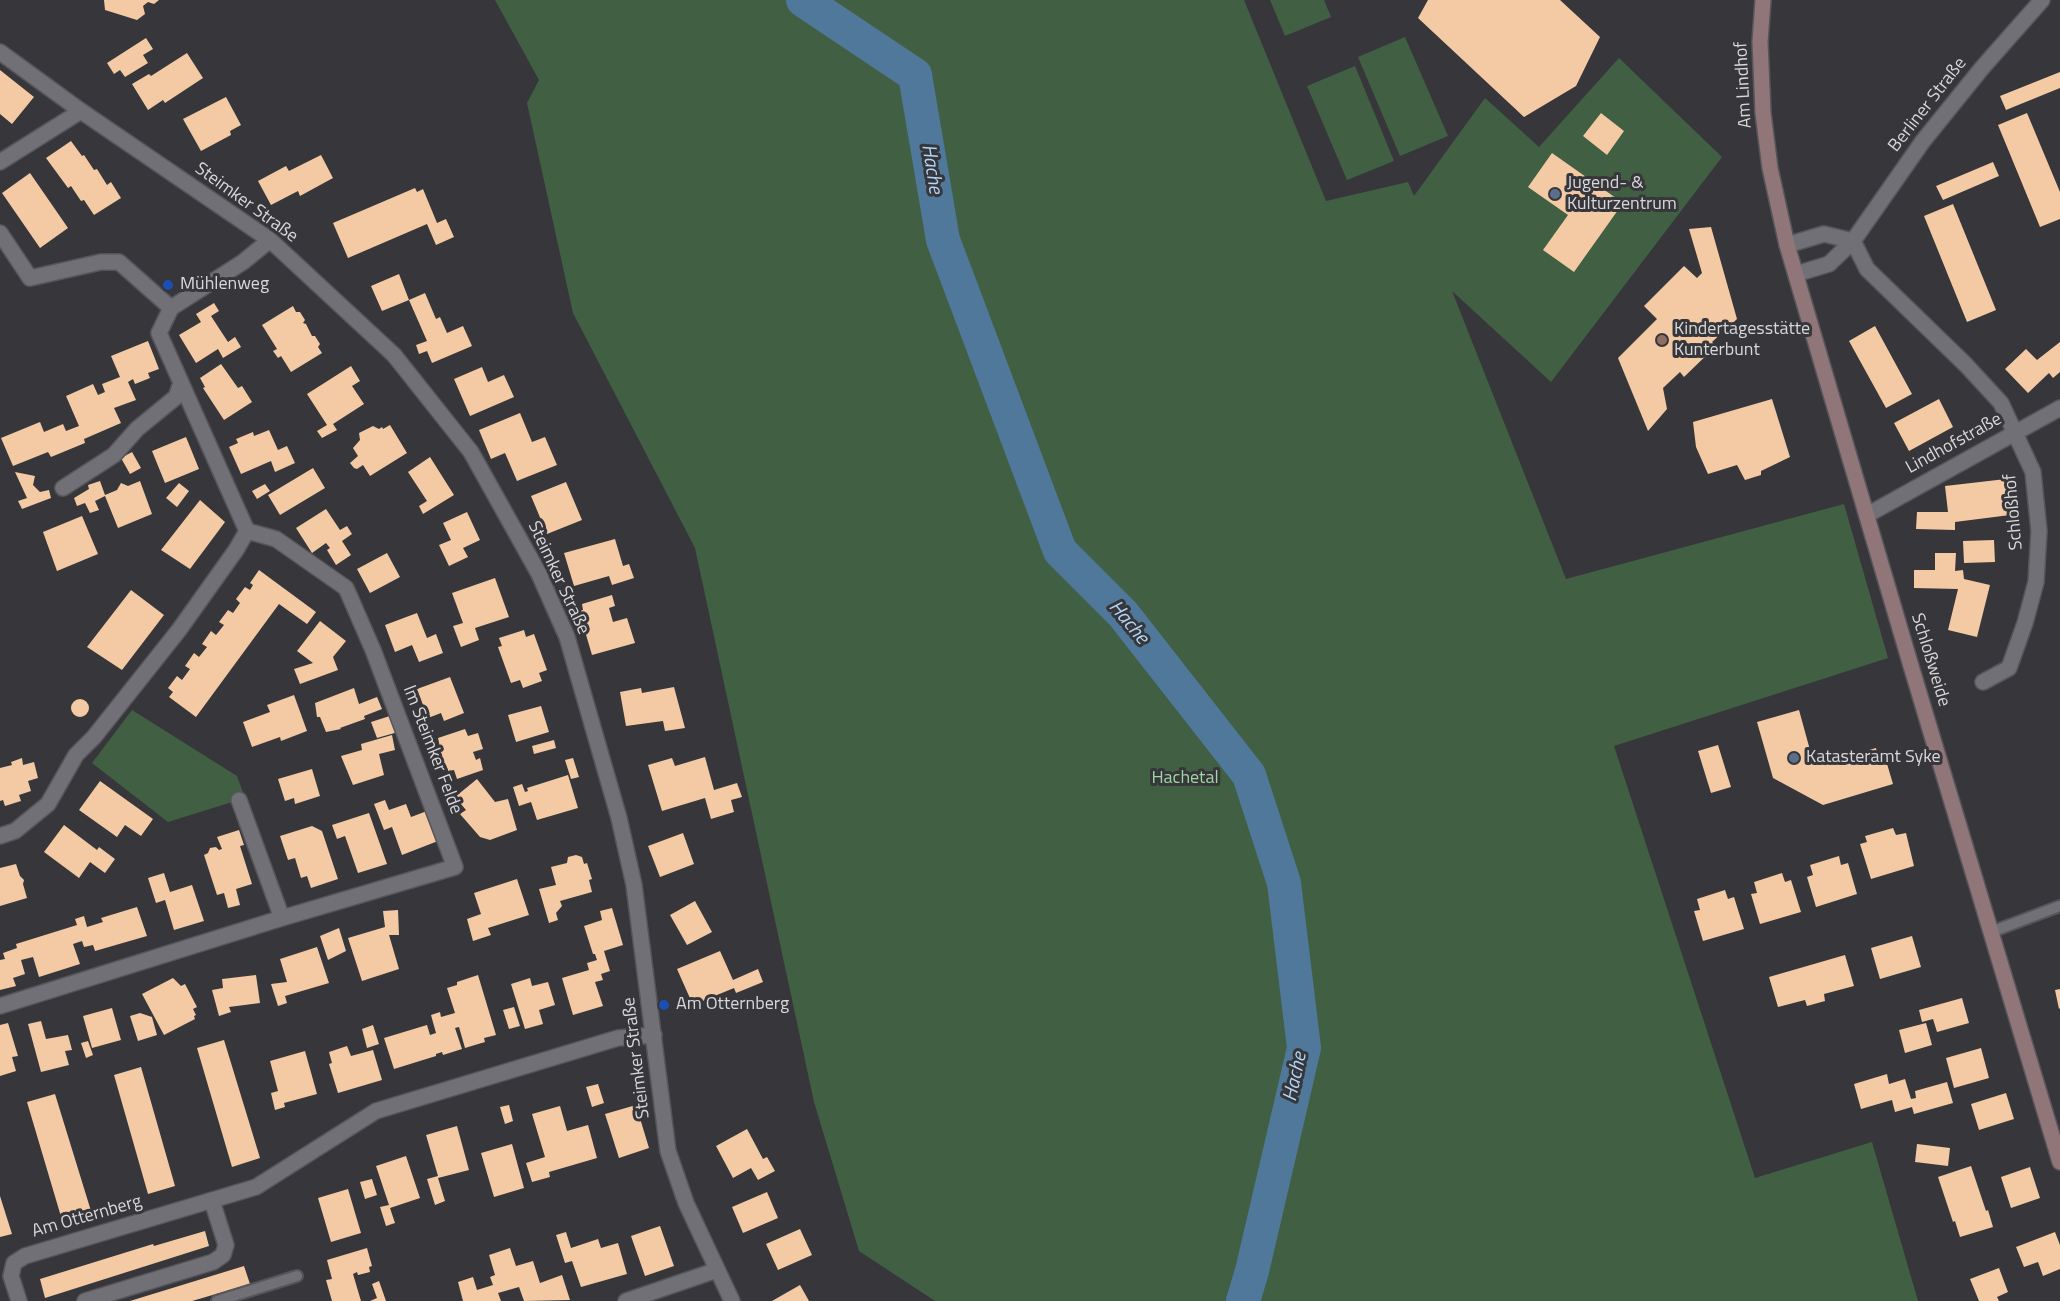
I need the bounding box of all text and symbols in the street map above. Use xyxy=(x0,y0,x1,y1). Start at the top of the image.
street label: Am Lindhof xyxy=(1731,41,1757,129)
street label: Berliner Straße xyxy=(1884,53,1972,157)
water label: Hache xyxy=(915,143,947,195)
street label: Steimker Straße xyxy=(190,158,302,248)
place label: Jugend- & Kulturzentrum xyxy=(1567,173,1677,216)
marker: Jugend- & Kulturzentrum xyxy=(1548,187,1562,201)
place label: Mühlenweg xyxy=(180,274,269,296)
marker: Mühlenweg xyxy=(161,278,175,292)
place label: Kindertagesstätte Kunterbunt xyxy=(1674,319,1810,362)
marker: Kindertagesstätte Kunterbunt xyxy=(1655,333,1669,347)
street label: Lindhofstraße xyxy=(1902,409,2006,479)
street label: Schloßhof xyxy=(2000,473,2028,551)
street label: Steimker Straße xyxy=(522,518,594,638)
water label: Hache xyxy=(1103,596,1153,650)
street label: Schloßweide xyxy=(1906,611,1954,709)
street label: Im Steimker Felde xyxy=(398,683,466,817)
place label: Katasteramt Syke xyxy=(1806,747,1941,769)
marker: Katasteramt Syke xyxy=(1787,751,1801,765)
park label: Hachetal xyxy=(1151,768,1219,790)
place label: Am Otternberg xyxy=(676,994,789,1016)
street label: Steimker Straße xyxy=(619,996,655,1120)
marker: Am Otternberg xyxy=(657,998,671,1012)
water label: Hache xyxy=(1279,1050,1313,1104)
street label: Am Otternberg xyxy=(30,1191,144,1243)

